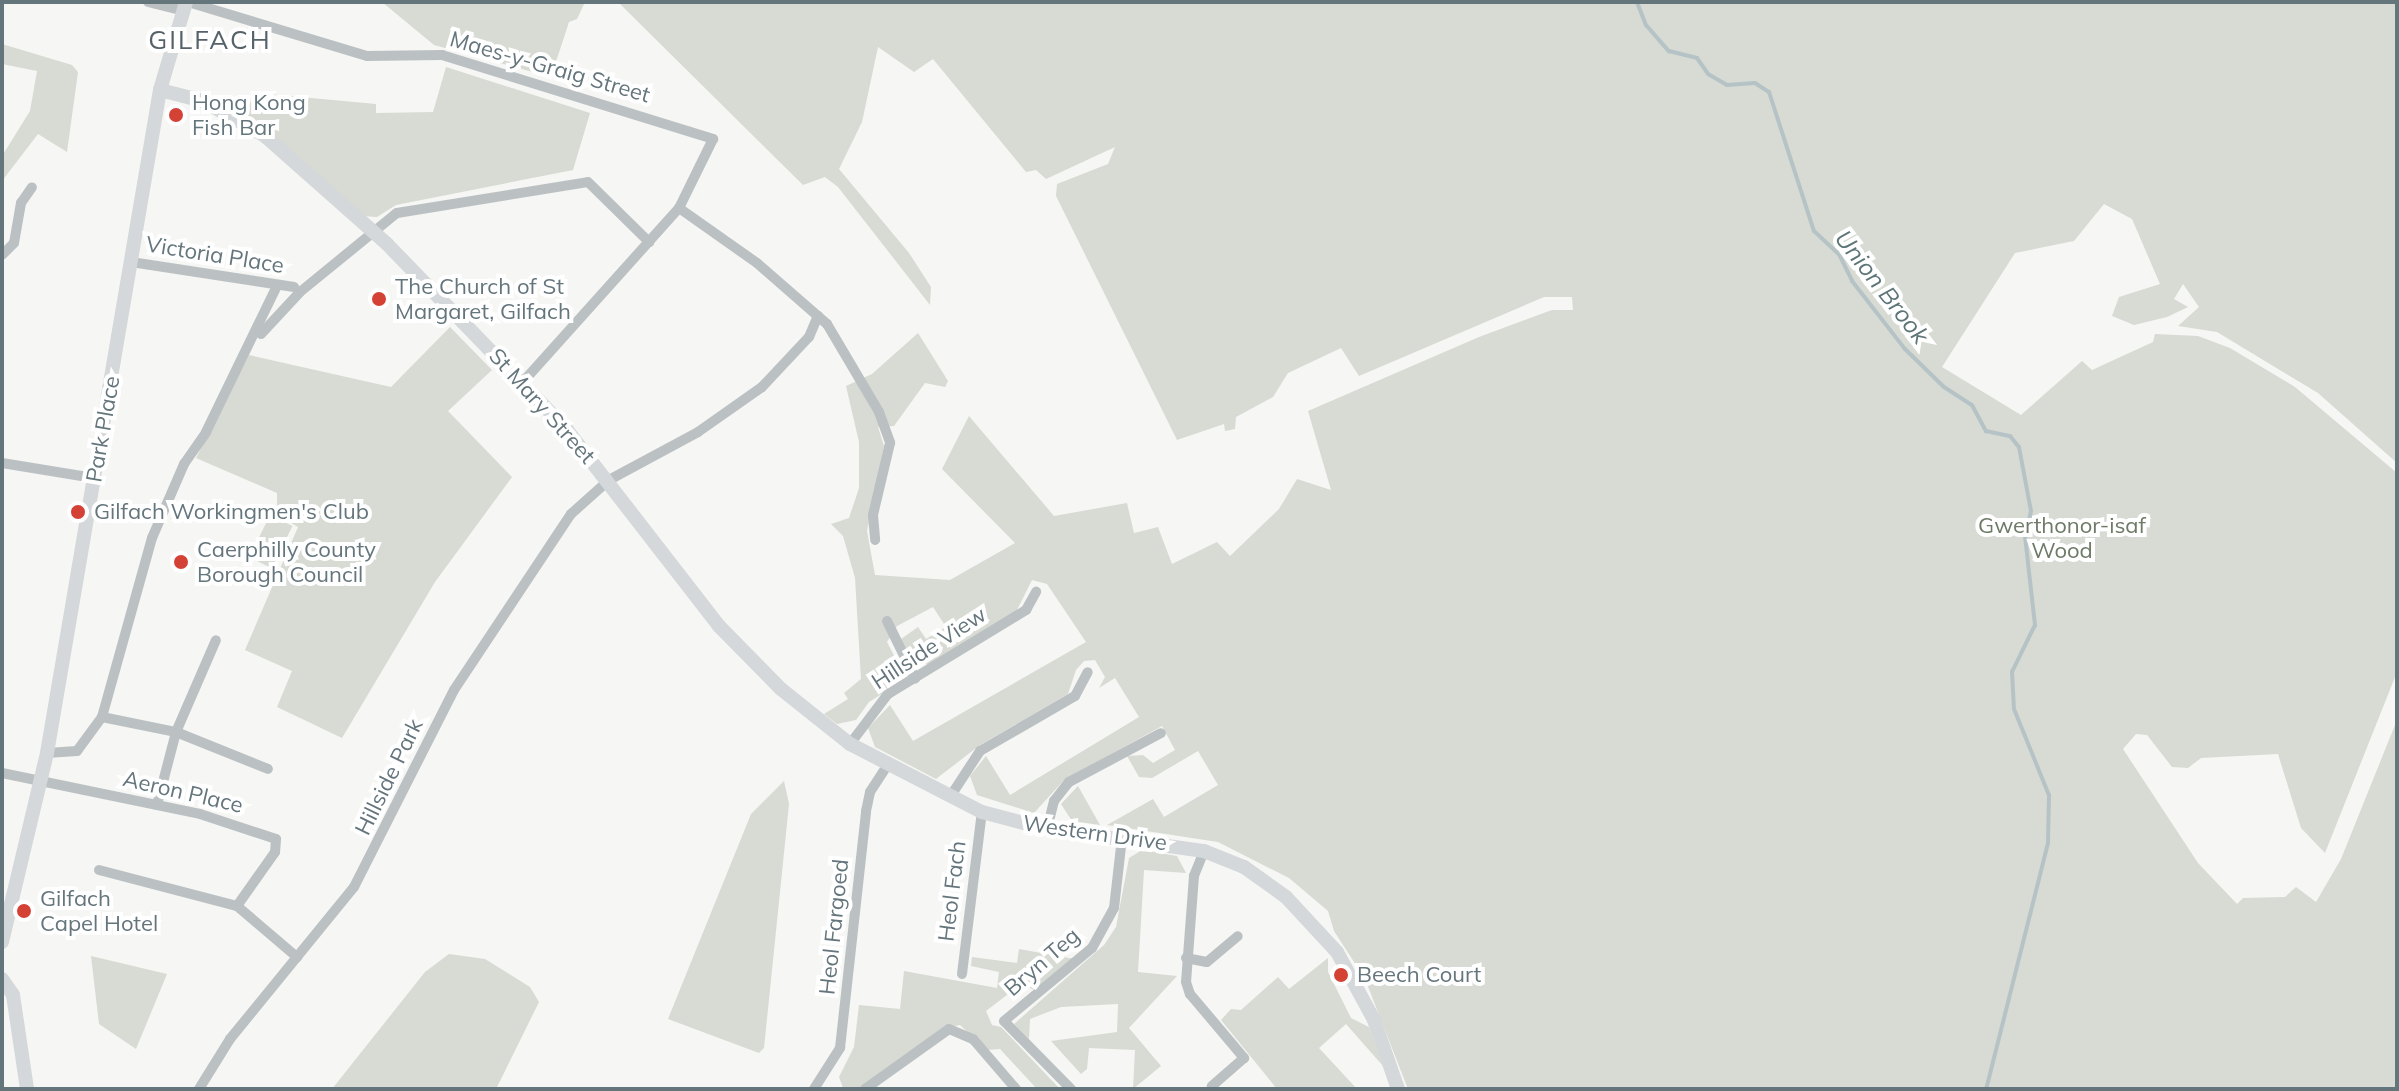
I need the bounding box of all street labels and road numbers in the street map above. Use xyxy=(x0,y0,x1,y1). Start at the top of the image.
street label: Maes-y-Graig Street xyxy=(447,26,653,108)
street label: Victoria Place xyxy=(144,231,286,279)
street label: St Mary Street xyxy=(483,343,601,469)
street label: Park Place xyxy=(81,374,125,484)
street label: Hillside View xyxy=(867,601,991,695)
street label: Hillside Park xyxy=(350,715,428,839)
street label: Aeron Place xyxy=(120,765,246,819)
street label: Western Drive xyxy=(1021,810,1169,856)
street label: Heol Fach xyxy=(933,839,971,943)
street label: Heol Fargoed xyxy=(814,858,854,996)
street label: Bryn Teg xyxy=(999,922,1085,1002)

